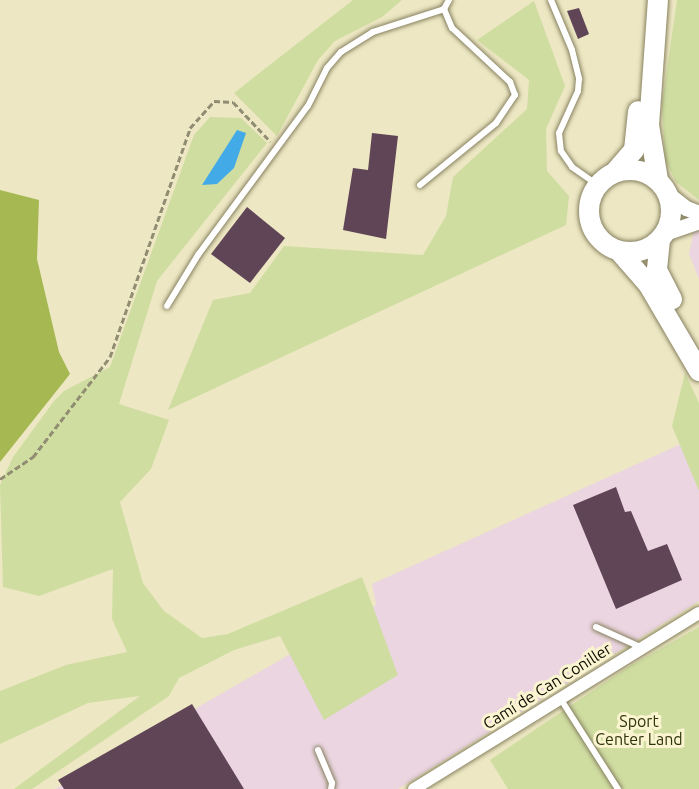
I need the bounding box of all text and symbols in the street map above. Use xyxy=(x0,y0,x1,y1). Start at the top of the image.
street label: Camí de Can Coniller xyxy=(479,639,615,733)
park label: Sport Center Land xyxy=(595,711,683,749)

